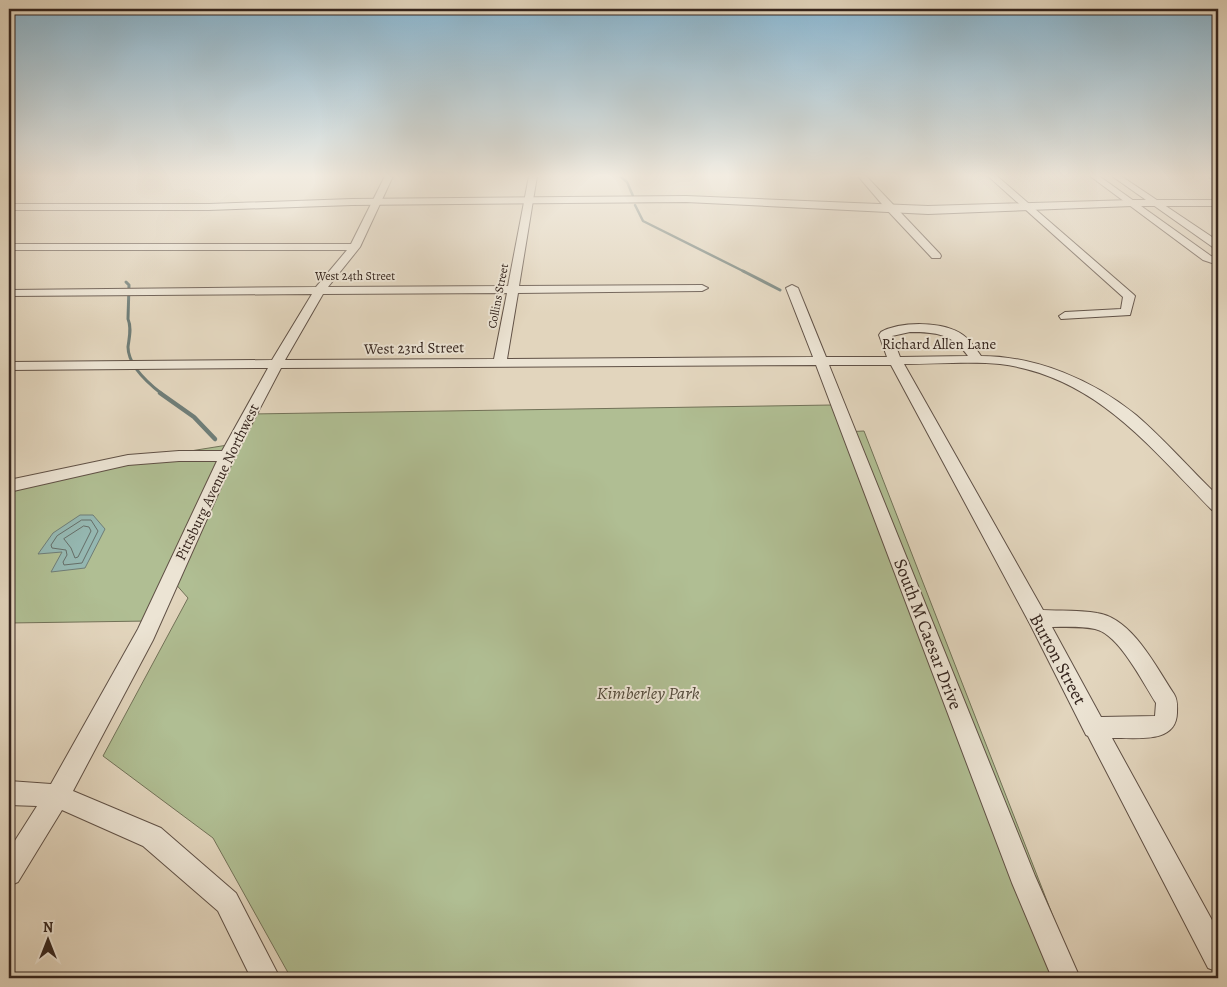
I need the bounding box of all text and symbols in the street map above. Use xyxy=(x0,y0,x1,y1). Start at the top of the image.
street label: Collins Street xyxy=(484,262,512,330)
street label: West 24th Street xyxy=(314,268,395,284)
street label: Richard Allen Lane xyxy=(882,334,997,354)
street label: West 23rd Street xyxy=(363,337,464,359)
street label: Pittsburg Avenue Northwest xyxy=(170,400,264,564)
street label: South M Caesar Drive xyxy=(888,555,968,713)
street label: Burton Street xyxy=(1024,609,1092,709)
park label: Kimberley Park xyxy=(597,681,699,705)
north arrow xyxy=(22,914,72,964)
text: N xyxy=(43,918,53,937)

